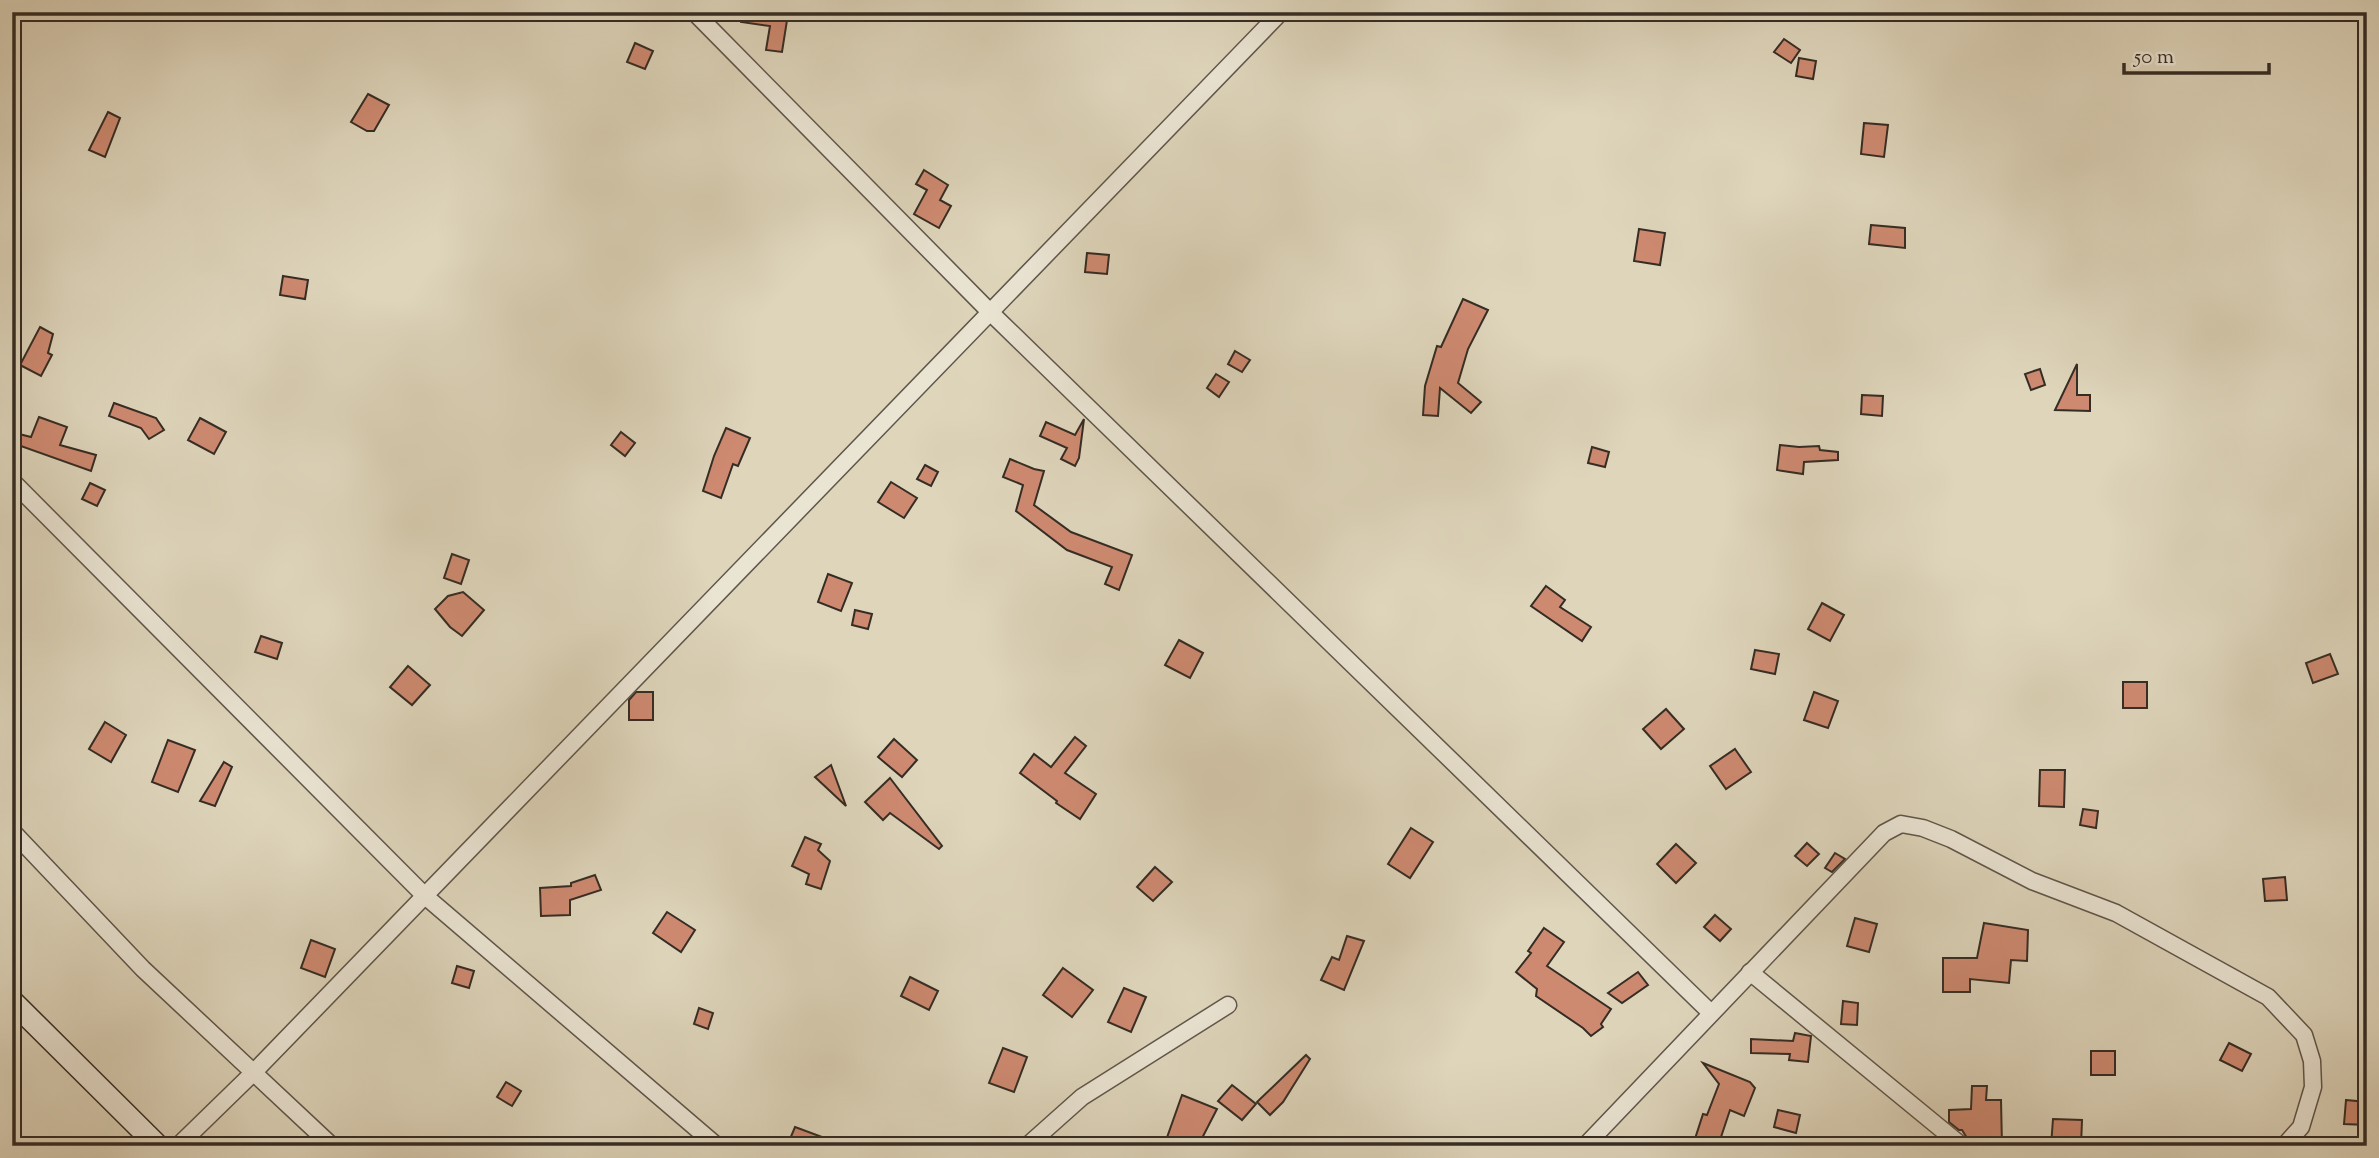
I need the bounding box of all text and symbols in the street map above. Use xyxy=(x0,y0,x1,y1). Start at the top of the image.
scale bar xyxy=(2124,32,2269,76)
text: 50 m xyxy=(2133,43,2174,73)

